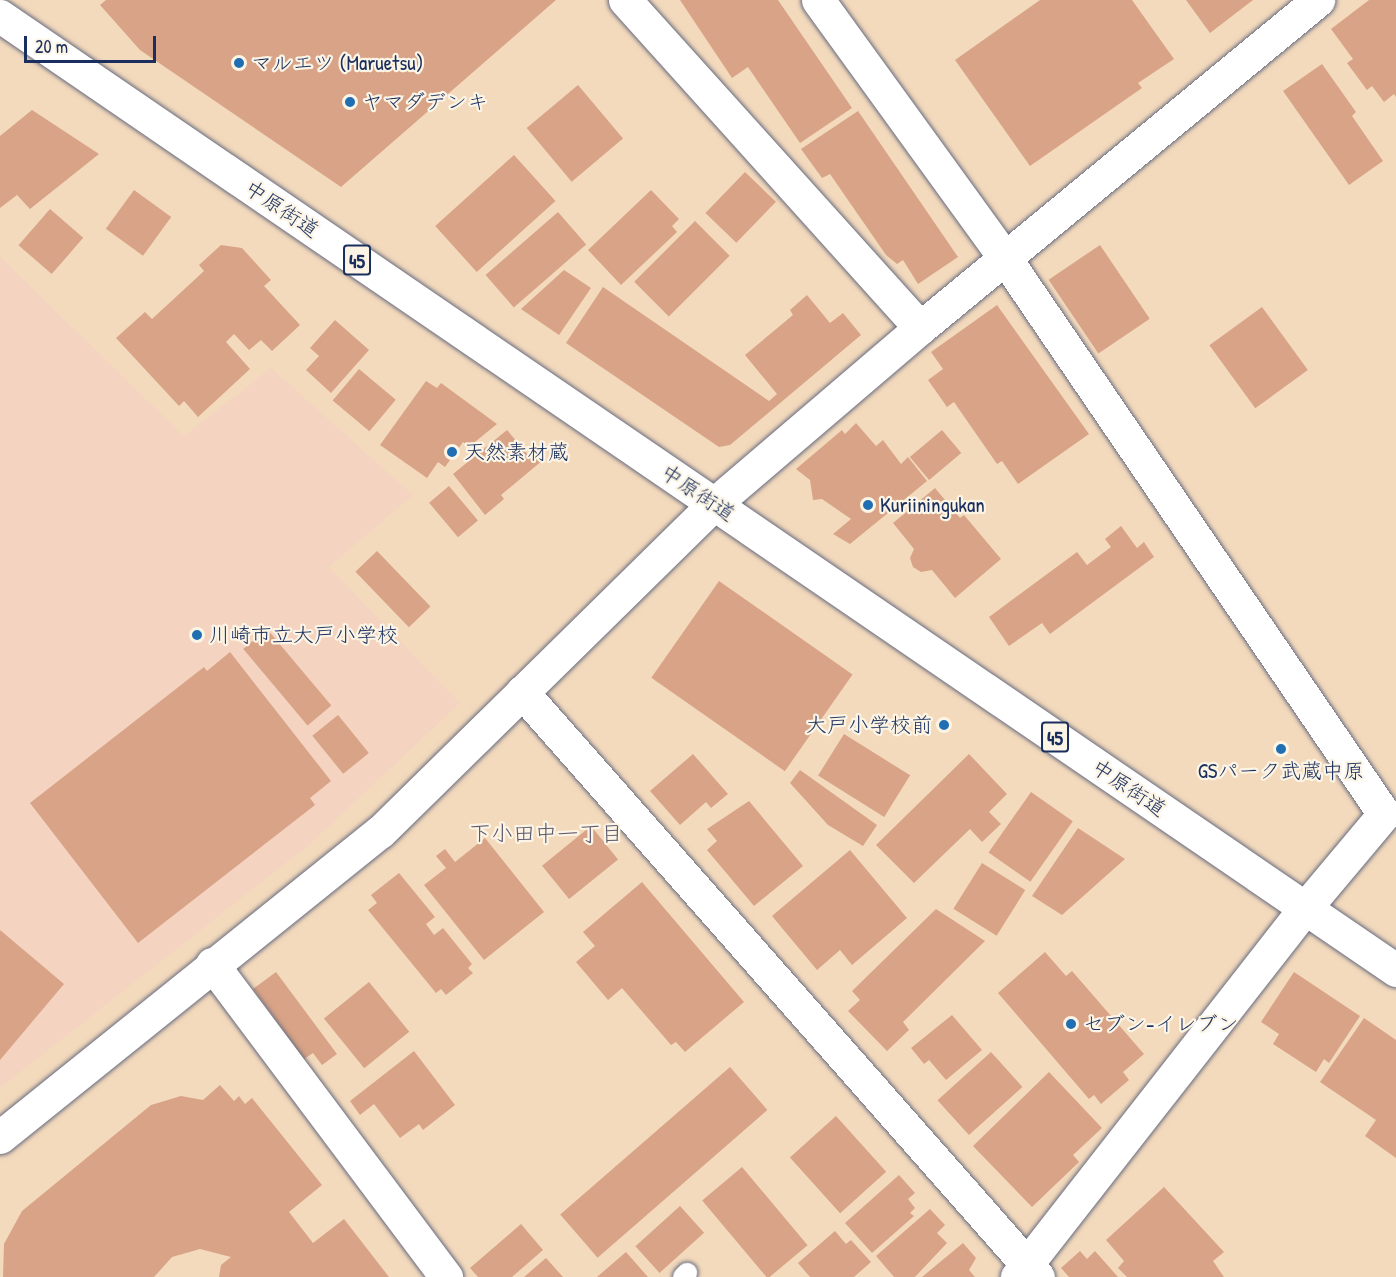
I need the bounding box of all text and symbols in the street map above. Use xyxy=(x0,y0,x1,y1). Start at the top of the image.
scale bar xyxy=(27,24,159,62)
text: 20 m xyxy=(35,34,68,59)
place label: マルエツ (Maruetsu) xyxy=(251,50,424,76)
marker: マルエツ (Maruetsu) xyxy=(232,56,246,70)
place label: ヤマダデンキ xyxy=(362,89,488,115)
marker: ヤマダデンキ xyxy=(343,95,357,109)
street label: 中原街道 xyxy=(240,175,324,243)
road number: 45 xyxy=(342,243,372,277)
place label: 天然素材蔵 xyxy=(464,439,569,465)
marker: 天然素材蔵 xyxy=(445,445,459,459)
street label: 中原街道 xyxy=(656,459,740,527)
place label: Kuriiningukan xyxy=(880,492,985,518)
marker: Kuriiningukan xyxy=(861,498,875,512)
place label: 川崎市立大戸小学校 xyxy=(209,622,398,648)
marker: 川崎市立大戸小学校 xyxy=(190,628,204,642)
place label: 大戸小学校前 xyxy=(806,712,932,738)
marker: 大戸小学校前 xyxy=(937,718,951,732)
road number: 45 xyxy=(1040,720,1070,754)
marker: GSパーク武蔵中原 xyxy=(1274,742,1288,756)
street label: 中原街道 xyxy=(1087,754,1171,822)
place label: GSパーク武蔵中原 xyxy=(1198,758,1364,784)
district label: 下小田中一丁目 xyxy=(469,821,623,847)
place label: セブン-イレブン xyxy=(1083,1011,1238,1037)
marker: セブン-イレブン xyxy=(1064,1017,1078,1031)

